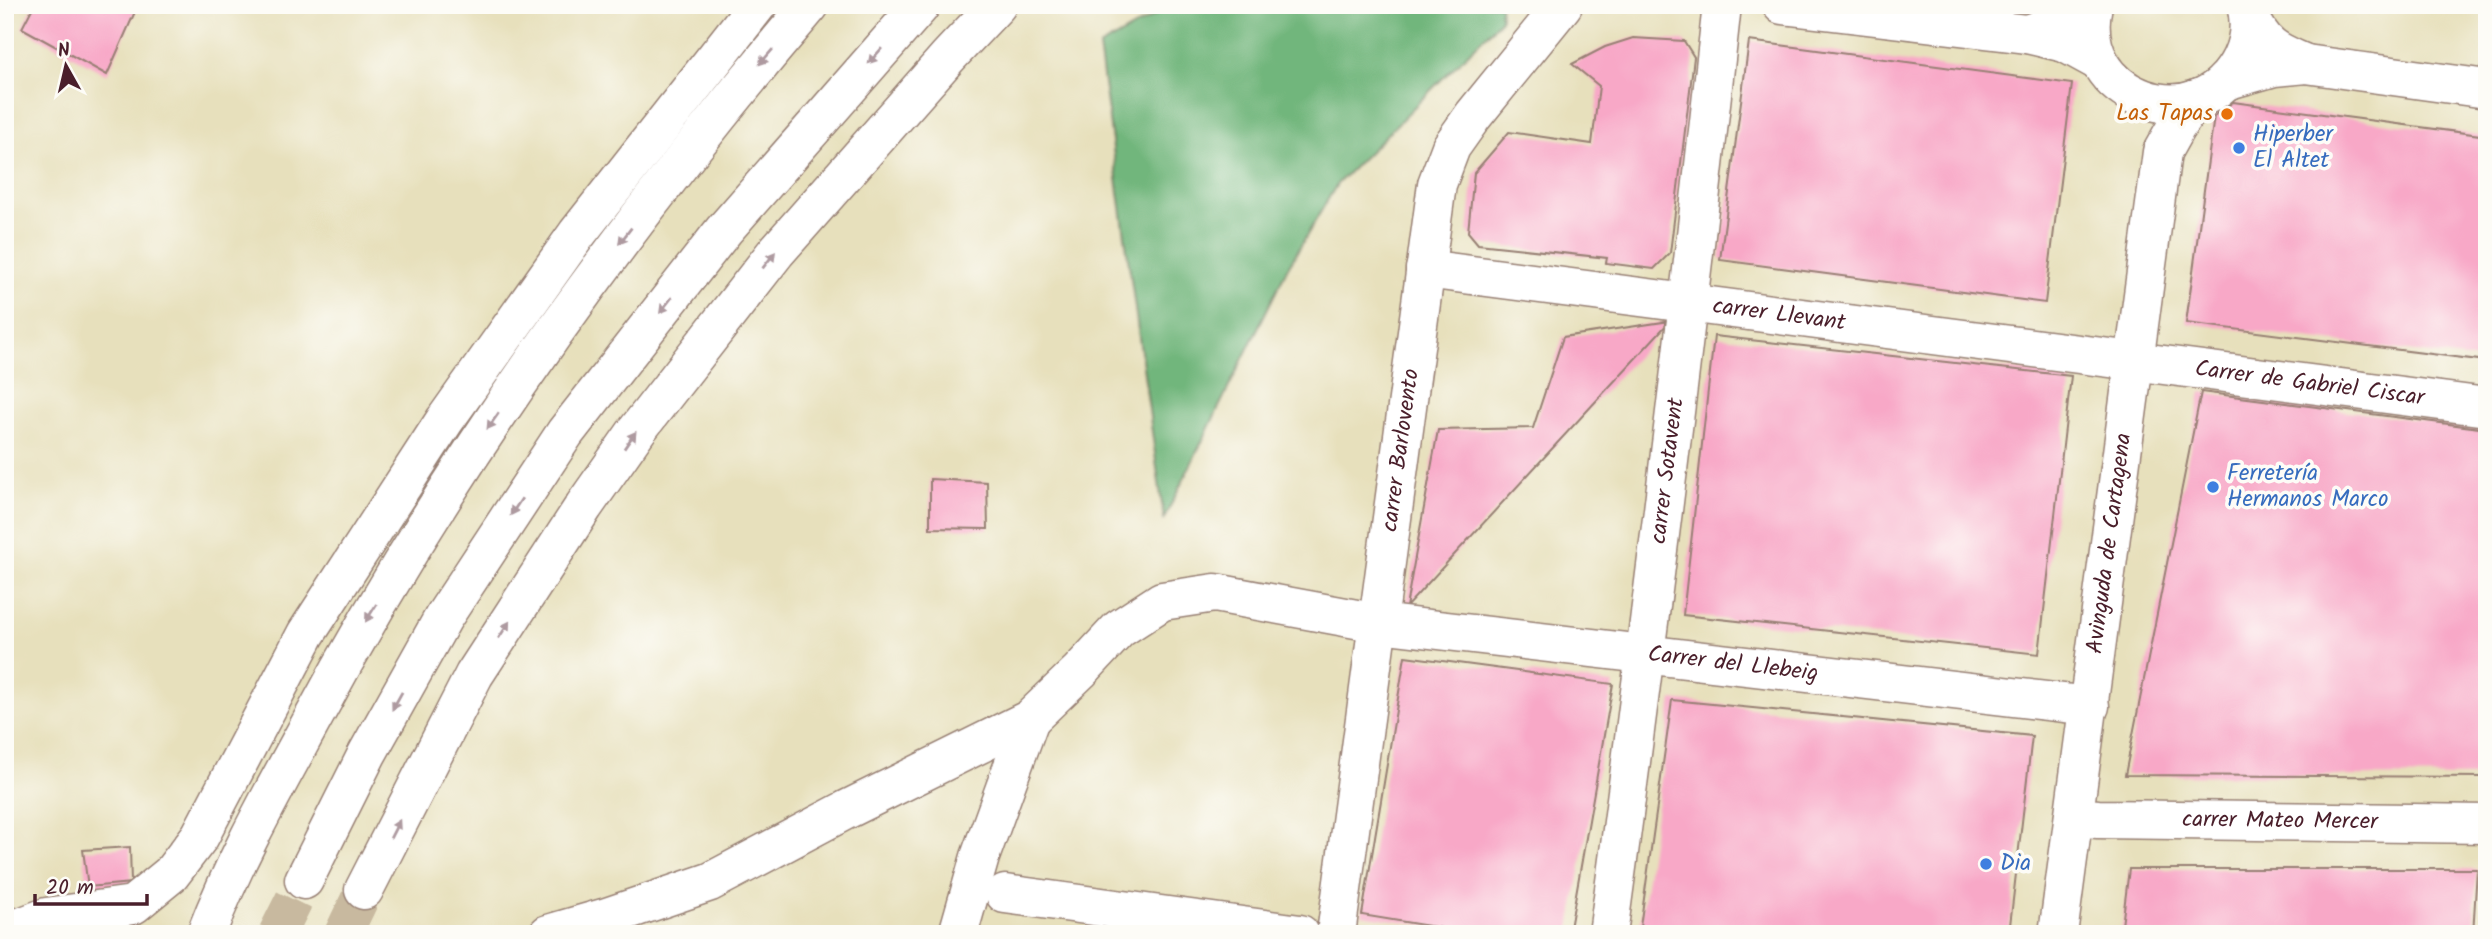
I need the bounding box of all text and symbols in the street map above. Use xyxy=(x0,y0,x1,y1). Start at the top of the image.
north arrow xyxy=(32,32,102,102)
text: N xyxy=(56,35,72,67)
one-way arrow xyxy=(868,47,883,64)
one-way arrow xyxy=(758,48,774,66)
place label: Las Tapas xyxy=(2116,96,2213,132)
marker: Las Tapas xyxy=(2219,106,2235,122)
place label: Hiperber El Altet xyxy=(2253,117,2334,179)
marker: Hiperber El Altet xyxy=(2231,140,2247,156)
one-way arrow xyxy=(618,227,633,245)
one-way arrow xyxy=(762,252,777,270)
street label: carrer Llevant xyxy=(1710,289,1849,342)
one-way arrow xyxy=(658,295,673,313)
street label: Carrer de Gabriel Ciscar xyxy=(2193,351,2428,417)
street label: carrer Barlovento xyxy=(1372,367,1430,534)
street label: carrer Sotavent xyxy=(1641,395,1695,546)
one-way arrow xyxy=(487,412,500,431)
one-way arrow xyxy=(623,431,637,449)
street label: Avinguda de Cartagena xyxy=(2077,431,2142,656)
place label: Ferretería Hermanos Marco xyxy=(2227,456,2388,518)
marker: Ferretería Hermanos Marco xyxy=(2205,479,2221,495)
one-way arrow xyxy=(509,498,523,516)
one-way arrow xyxy=(365,604,378,623)
one-way arrow xyxy=(497,620,510,639)
street label: Carrer del Llebeig xyxy=(1646,637,1820,692)
one-way arrow xyxy=(391,691,403,710)
street label: carrer Mateo Mercer xyxy=(2182,802,2379,841)
one-way arrow xyxy=(390,819,401,839)
place label: Dia xyxy=(2000,846,2031,882)
marker: Dia xyxy=(1978,856,1994,872)
scale bar xyxy=(35,862,147,906)
text: 20 m xyxy=(46,872,94,905)

